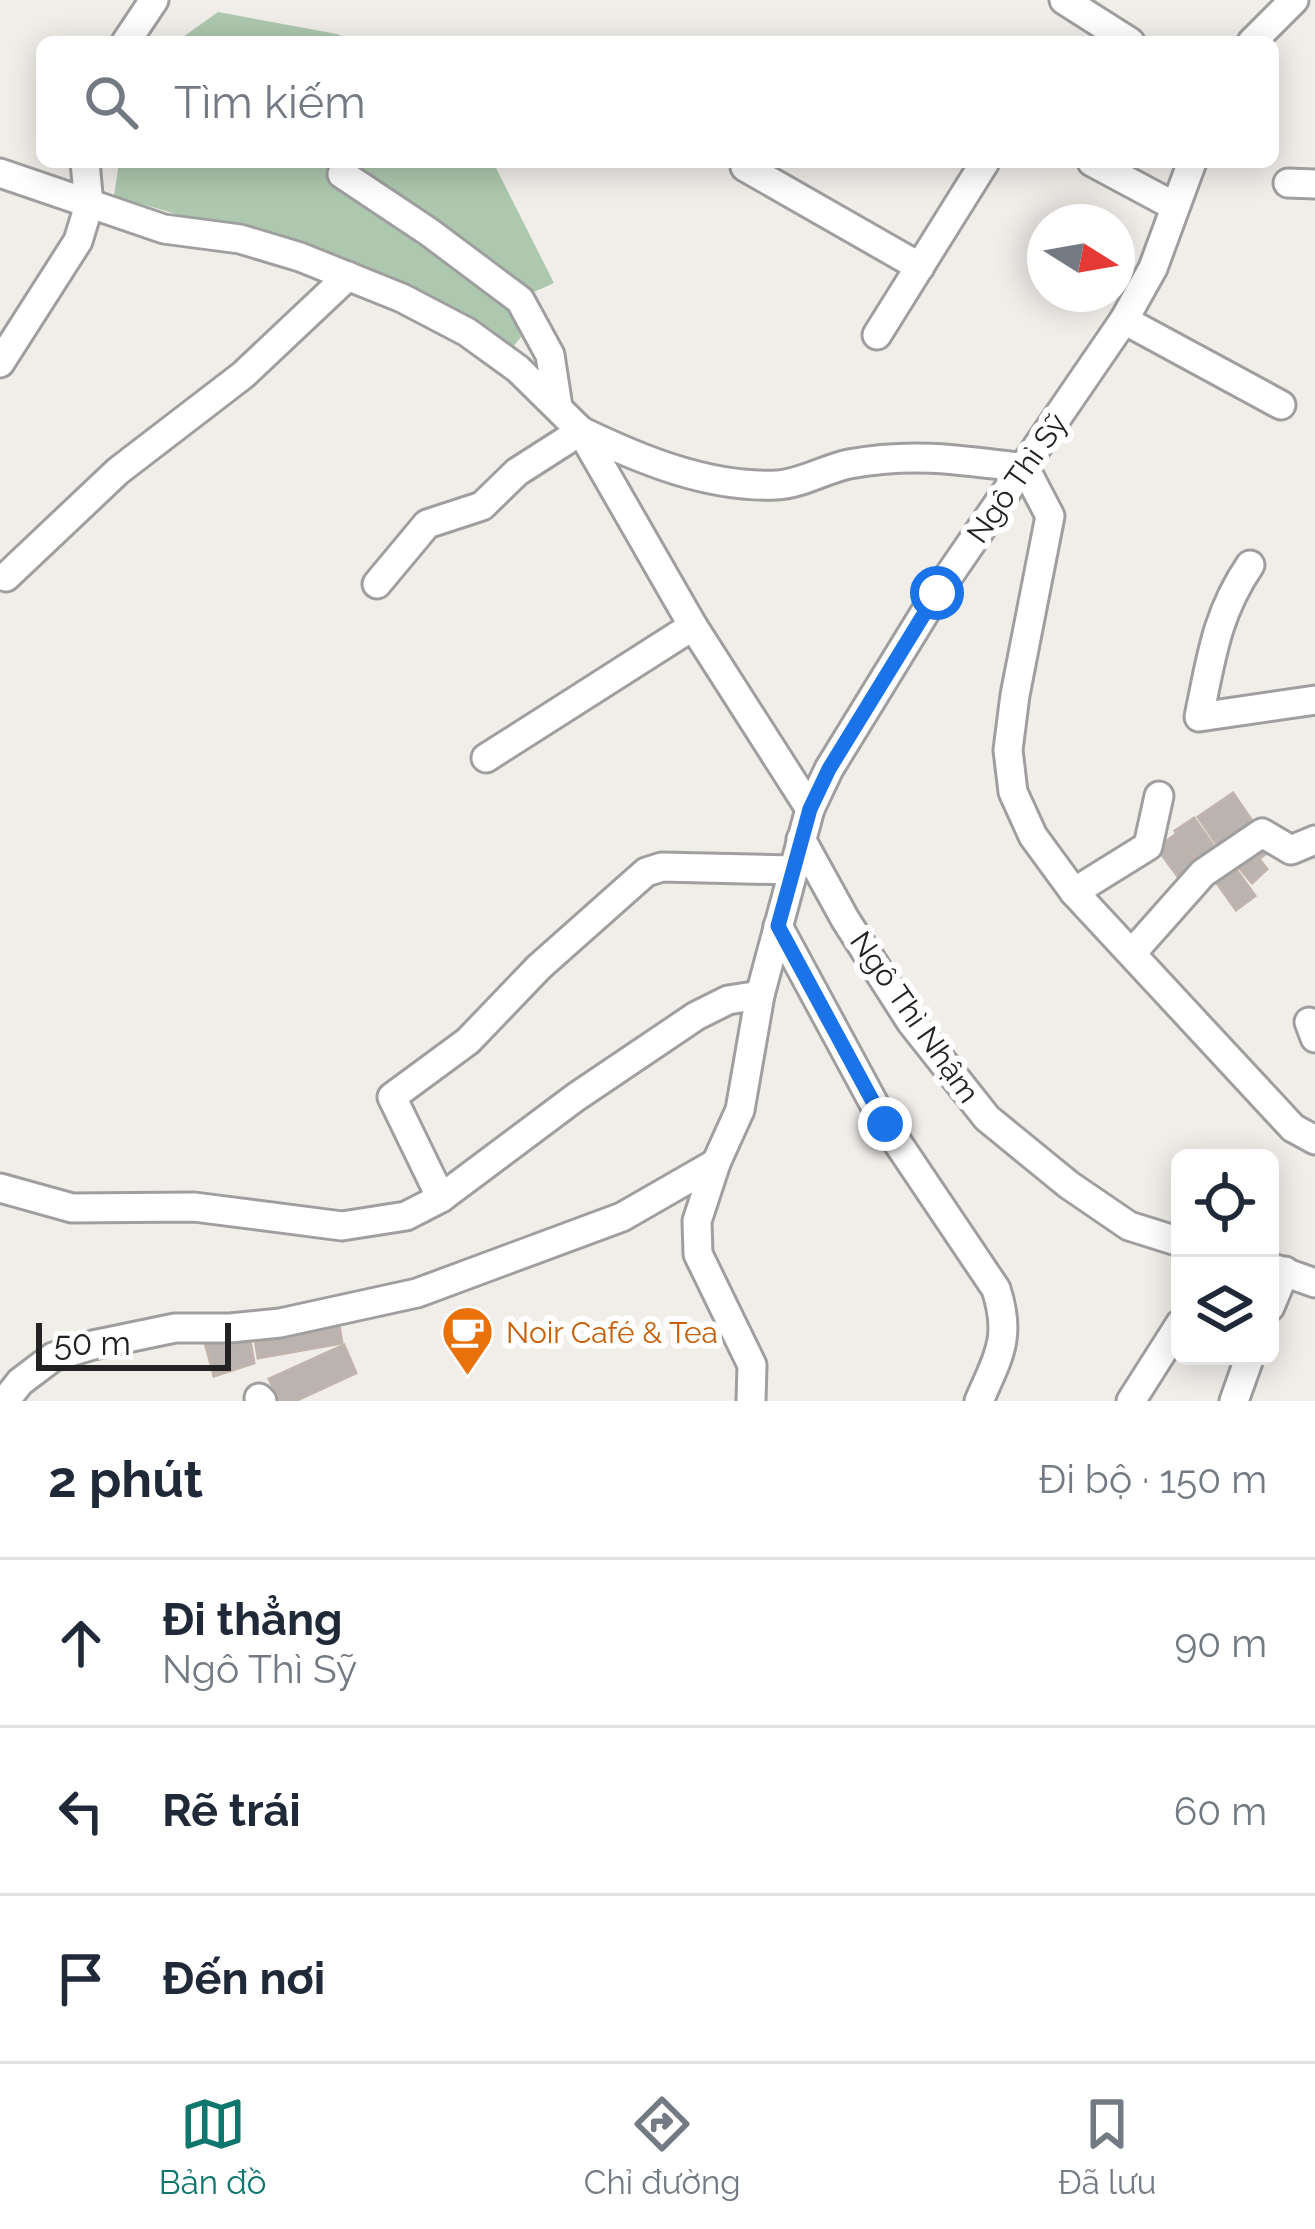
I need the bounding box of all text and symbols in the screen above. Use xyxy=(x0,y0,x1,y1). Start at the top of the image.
search box xyxy=(36,36,1279,168)
icon: search xyxy=(78,69,144,135)
text: Tìm kiếm xyxy=(174,76,366,129)
north arrow xyxy=(1027,204,1135,312)
street label: Ngô Thì Sỹ xyxy=(960,407,1074,549)
route start xyxy=(910,566,964,620)
street label: Ngô Thì Nhậm xyxy=(843,925,987,1109)
route end xyxy=(858,1097,912,1151)
map controls xyxy=(1171,1149,1279,1365)
button: locate xyxy=(1171,1149,1279,1257)
button: layers xyxy=(1171,1257,1279,1365)
cafe icon: Noir Café & Tea xyxy=(439,1304,495,1378)
place label: Noir Café & Tea xyxy=(506,1315,718,1350)
scale bar xyxy=(36,1317,231,1370)
text: 50 m xyxy=(54,1324,131,1363)
text: 2 phút xyxy=(48,1449,203,1509)
text: Đi bộ · 150 m xyxy=(1038,1456,1267,1502)
text: Đi thẳng xyxy=(162,1593,343,1646)
icon: ahead xyxy=(48,1610,114,1676)
text: 90 m xyxy=(1174,1620,1267,1666)
text: Ngô Thì Sỹ xyxy=(162,1646,357,1692)
icon: left xyxy=(48,1778,114,1844)
text: Rẽ trái xyxy=(162,1784,301,1837)
text: 60 m xyxy=(1174,1788,1267,1834)
icon: arrive xyxy=(48,1946,114,2012)
text: Đến nơi xyxy=(162,1952,325,2005)
tab: Bản đồ xyxy=(159,2091,266,2202)
tab: Chỉ đường xyxy=(584,2091,741,2202)
tab: Đã lưu xyxy=(1058,2091,1156,2202)

